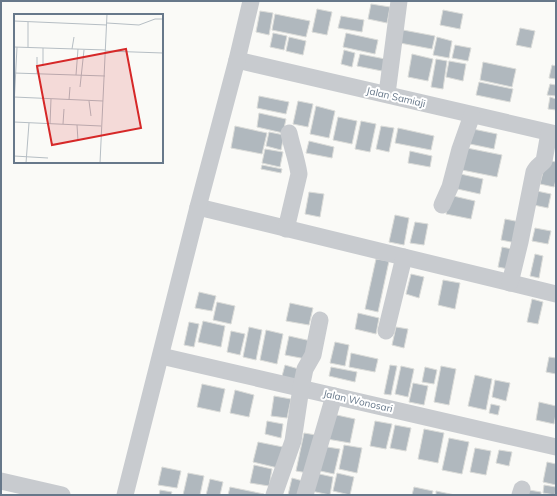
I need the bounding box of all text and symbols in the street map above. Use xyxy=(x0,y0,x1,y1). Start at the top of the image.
inset map xyxy=(14,14,163,163)
street label: Jalan Samiaji xyxy=(365,84,427,110)
street label: Jalan Wonosari xyxy=(322,387,394,415)

